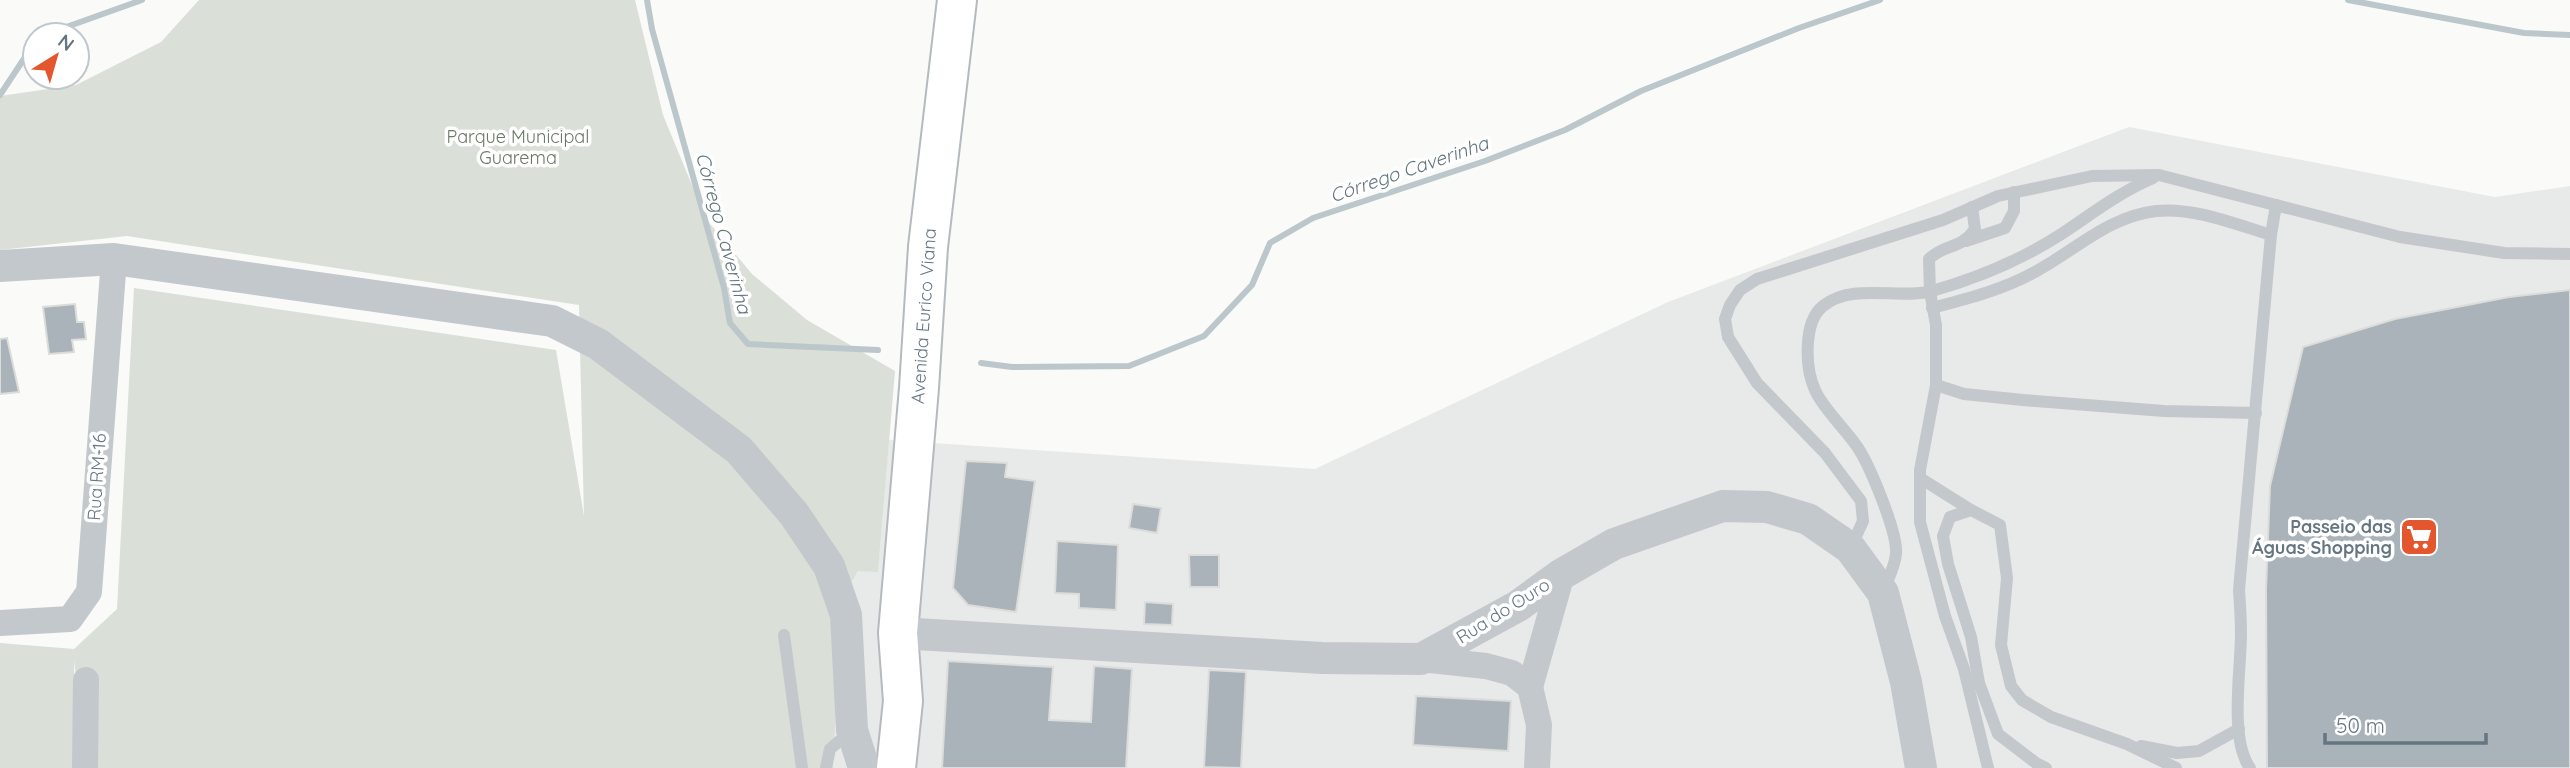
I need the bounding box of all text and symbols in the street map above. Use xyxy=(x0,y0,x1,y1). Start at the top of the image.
north arrow xyxy=(21,21,91,91)
text: N xyxy=(53,29,79,56)
park label: Parque Municipal Guarema xyxy=(447,125,589,169)
water label: Córrego Caverinha xyxy=(1327,130,1493,207)
water label: Córrego Caverinha xyxy=(691,150,757,318)
street label: Avenida Eurico Viana xyxy=(906,227,941,405)
street label: Rua RM-16 xyxy=(82,432,111,521)
place label: Passeio das Águas Shopping xyxy=(2252,515,2392,559)
supermarket icon: Passeio das Águas Shopping xyxy=(2398,516,2440,558)
street label: Rua do Ouro xyxy=(1452,573,1554,648)
scale bar xyxy=(2325,702,2486,746)
text: 50 m xyxy=(2336,712,2385,738)

